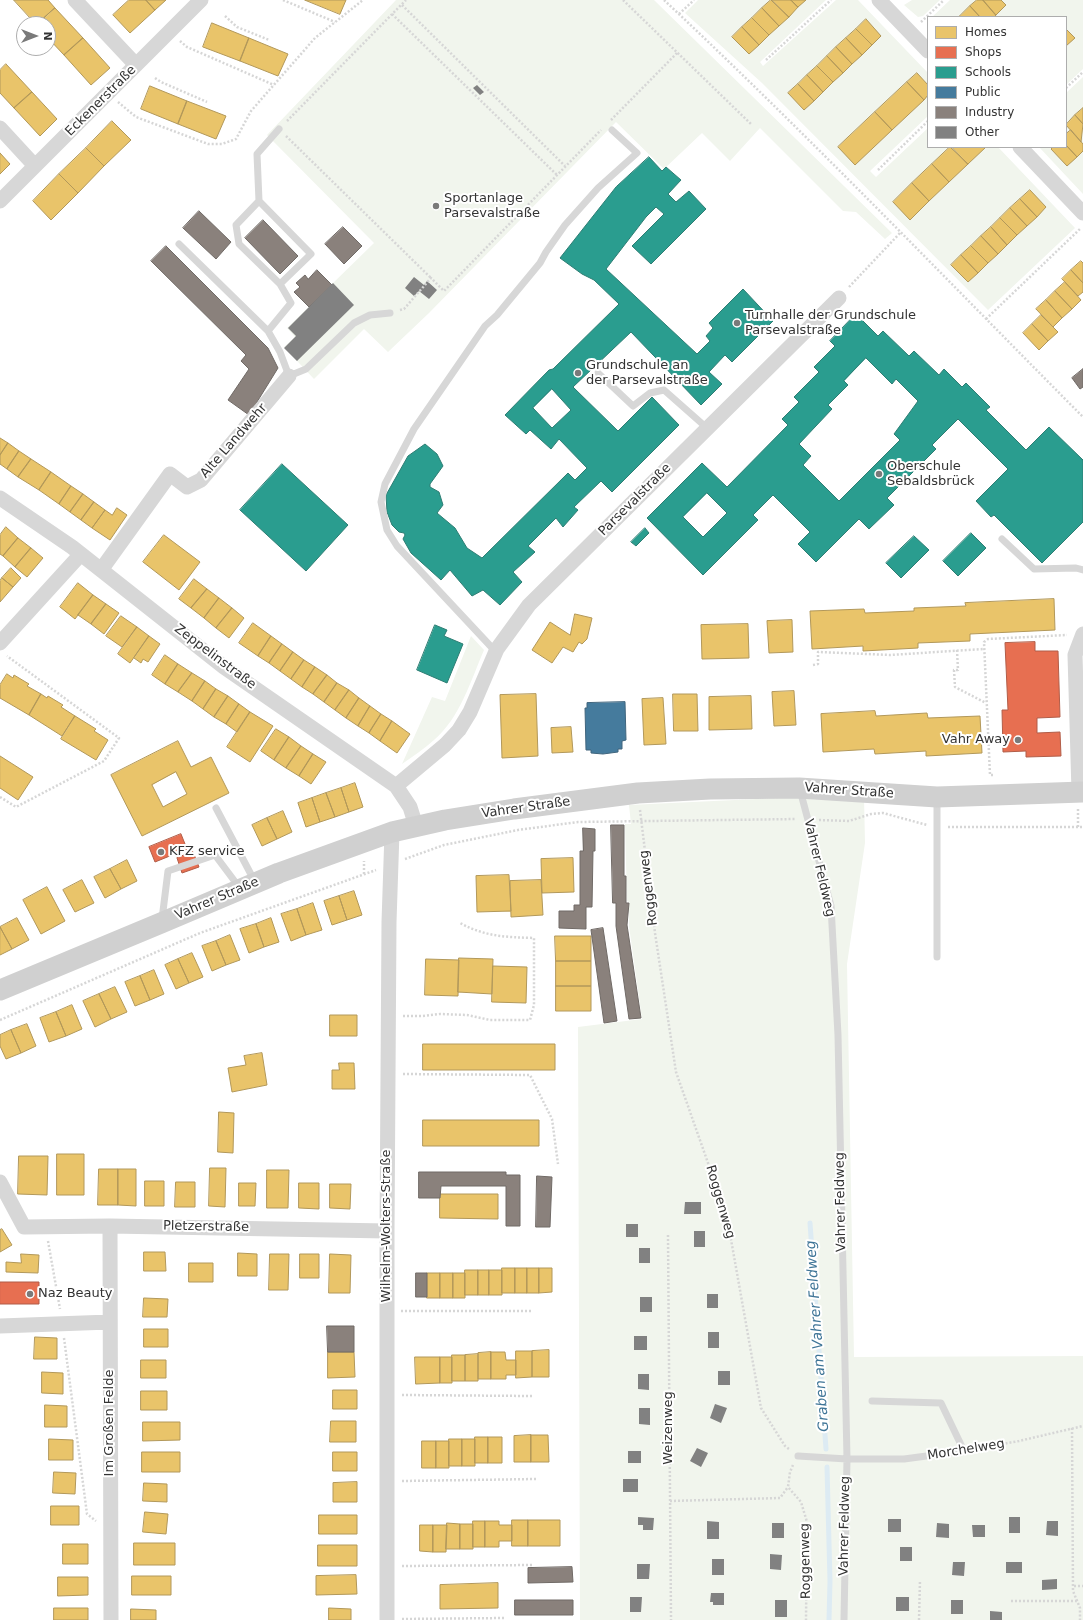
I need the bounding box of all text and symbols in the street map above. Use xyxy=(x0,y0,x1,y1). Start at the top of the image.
north arrow xyxy=(16,16,56,56)
legend xyxy=(927,16,1067,148)
text: Homes xyxy=(965,25,1007,39)
text: N xyxy=(41,31,54,41)
text: Shops xyxy=(965,45,1001,59)
street label: Eckenerstraße xyxy=(62,62,140,140)
text: Schools xyxy=(965,65,1011,79)
text: Public xyxy=(965,85,1001,99)
text: Industry xyxy=(965,105,1014,119)
text: Other xyxy=(965,125,999,139)
place label: Sportanlage Parsevalstraße xyxy=(444,191,540,222)
marker: Sportanlage Parsevalstraße xyxy=(431,201,441,211)
place label: Turnhalle der Grundschule Parsevalstraße xyxy=(745,308,916,339)
marker: Turnhalle der Grundschule Parsevalstraße xyxy=(732,318,742,328)
place label: Grundschule an der Parsevalstraße xyxy=(586,358,708,389)
marker: Grundschule an der Parsevalstraße xyxy=(573,368,583,378)
street label: Alte Landwehr xyxy=(197,401,271,481)
place label: Oberschule Sebaldsbrück xyxy=(887,459,975,490)
street label: Parsevalstraße xyxy=(596,461,674,539)
marker: Oberschule Sebaldsbrück xyxy=(874,469,884,479)
street label: Zeppelinstraße xyxy=(171,621,259,693)
place label: Vahr Away xyxy=(942,732,1010,748)
marker: Vahr Away xyxy=(1013,735,1023,745)
street label: Vahrer Straße xyxy=(804,780,894,802)
street label: Vahrer Straße xyxy=(481,794,571,822)
street label: Vahrer Feldweg xyxy=(800,817,838,919)
place label: KFZ service xyxy=(169,844,245,860)
marker: KFZ service xyxy=(156,847,166,857)
street label: Roggenweg xyxy=(637,849,661,927)
street label: Vahrer Straße xyxy=(173,874,261,924)
street label: Wilhelm-Wolters-Straße xyxy=(379,1150,395,1302)
street label: Vahrer Feldweg xyxy=(832,1152,850,1252)
street label: Roggenweg xyxy=(702,1163,738,1241)
street label: Pletzerstraße xyxy=(163,1218,249,1236)
water label: Graben am Vahrer Feldweg xyxy=(803,1240,833,1432)
place label: Naz Beauty xyxy=(38,1286,113,1302)
marker: Naz Beauty xyxy=(25,1289,35,1299)
street label: Im Großen Felde xyxy=(102,1370,118,1476)
street label: Weizenweg xyxy=(661,1391,677,1465)
street label: Morchelweg xyxy=(926,1436,1006,1464)
street label: Vahrer Feldweg xyxy=(836,1476,854,1576)
street label: Roggenweg xyxy=(798,1523,814,1599)

